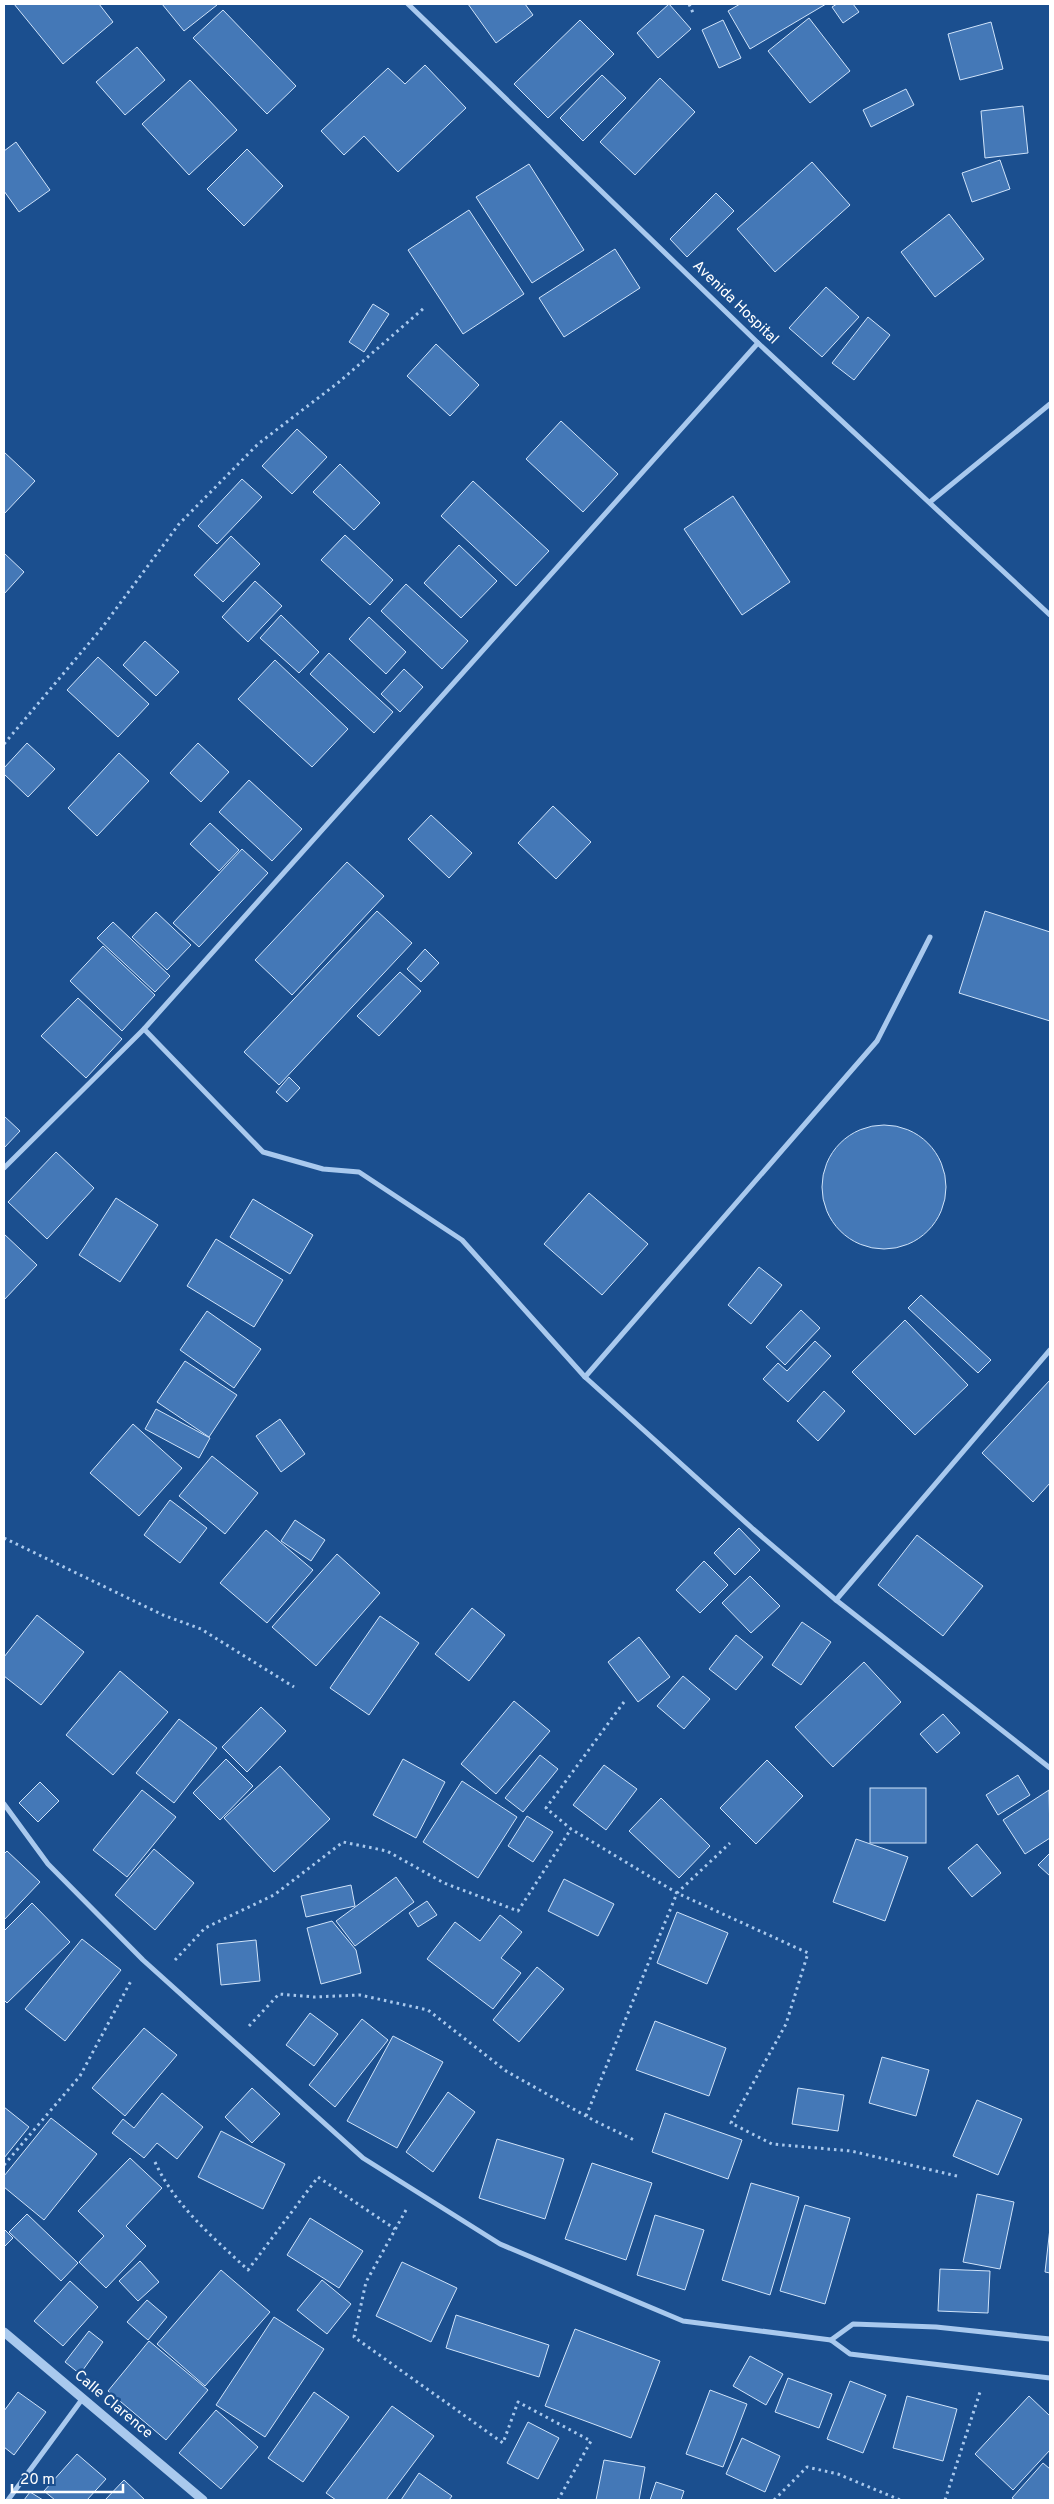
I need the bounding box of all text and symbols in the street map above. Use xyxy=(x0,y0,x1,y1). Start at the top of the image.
street label: Avenida Hospital xyxy=(688,257,782,349)
street label: Calle Clarence xyxy=(70,2367,156,2443)
scale bar xyxy=(12,2462,124,2494)
text: 20 m xyxy=(20,2471,55,2490)

